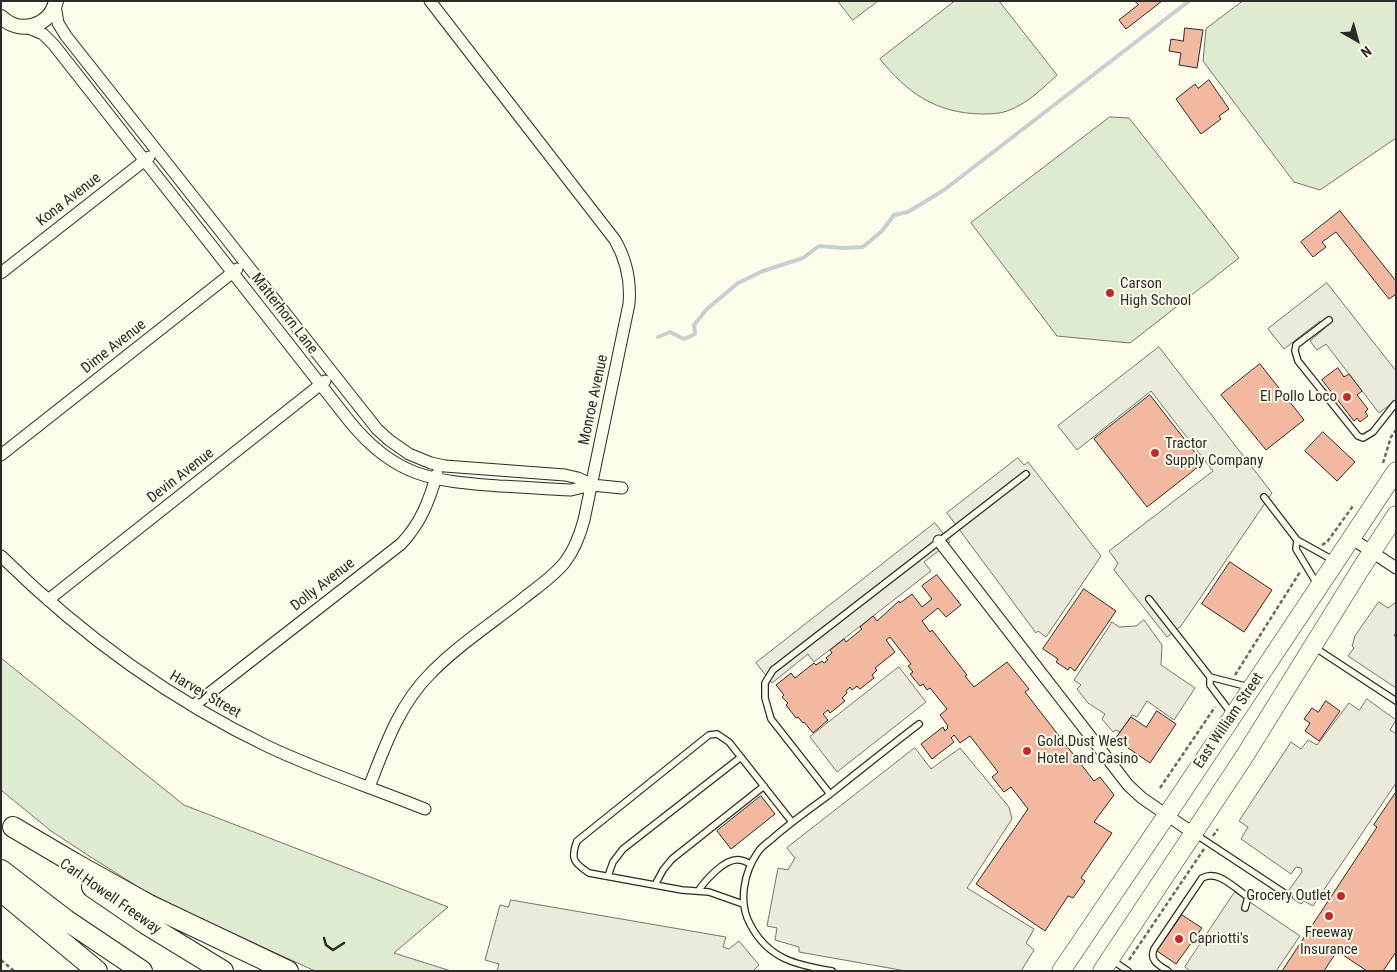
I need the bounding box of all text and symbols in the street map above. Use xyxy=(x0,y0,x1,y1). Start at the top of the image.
north arrow xyxy=(1332,15,1382,65)
text: N xyxy=(1358,43,1375,61)
street label: Kona Avenue xyxy=(33,169,105,231)
street label: Matterhorn Lane xyxy=(247,270,321,358)
place label: Carson High School xyxy=(1120,275,1191,310)
marker: Carson High School xyxy=(1104,287,1116,299)
street label: Dime Avenue xyxy=(78,316,150,378)
street label: Monroe Avenue xyxy=(576,353,612,447)
place label: El Pollo Loco xyxy=(1260,388,1337,406)
marker: El Pollo Loco xyxy=(1341,391,1353,403)
place label: Tractor Supply Company xyxy=(1165,435,1263,470)
street label: Devin Avenue xyxy=(144,445,218,507)
marker: Tractor Supply Company xyxy=(1149,447,1161,459)
street label: Dolly Avenue xyxy=(288,555,358,615)
street label: Harvey Street xyxy=(166,667,244,723)
street label: East William Street xyxy=(1190,670,1268,772)
place label: Gold Dust West Hotel and Casino xyxy=(1037,733,1138,768)
marker: Gold Dust West Hotel and Casino xyxy=(1021,745,1033,757)
street label: Carl Howell Freeway xyxy=(56,855,164,939)
place label: Grocery Outlet xyxy=(1246,887,1331,905)
marker: Grocery Outlet xyxy=(1335,890,1347,902)
marker: Freeway Insurance xyxy=(1323,910,1335,922)
place label: Freeway Insurance xyxy=(1300,924,1358,959)
place label: Capriotti's xyxy=(1189,930,1249,948)
marker: Capriotti's xyxy=(1173,933,1185,945)

